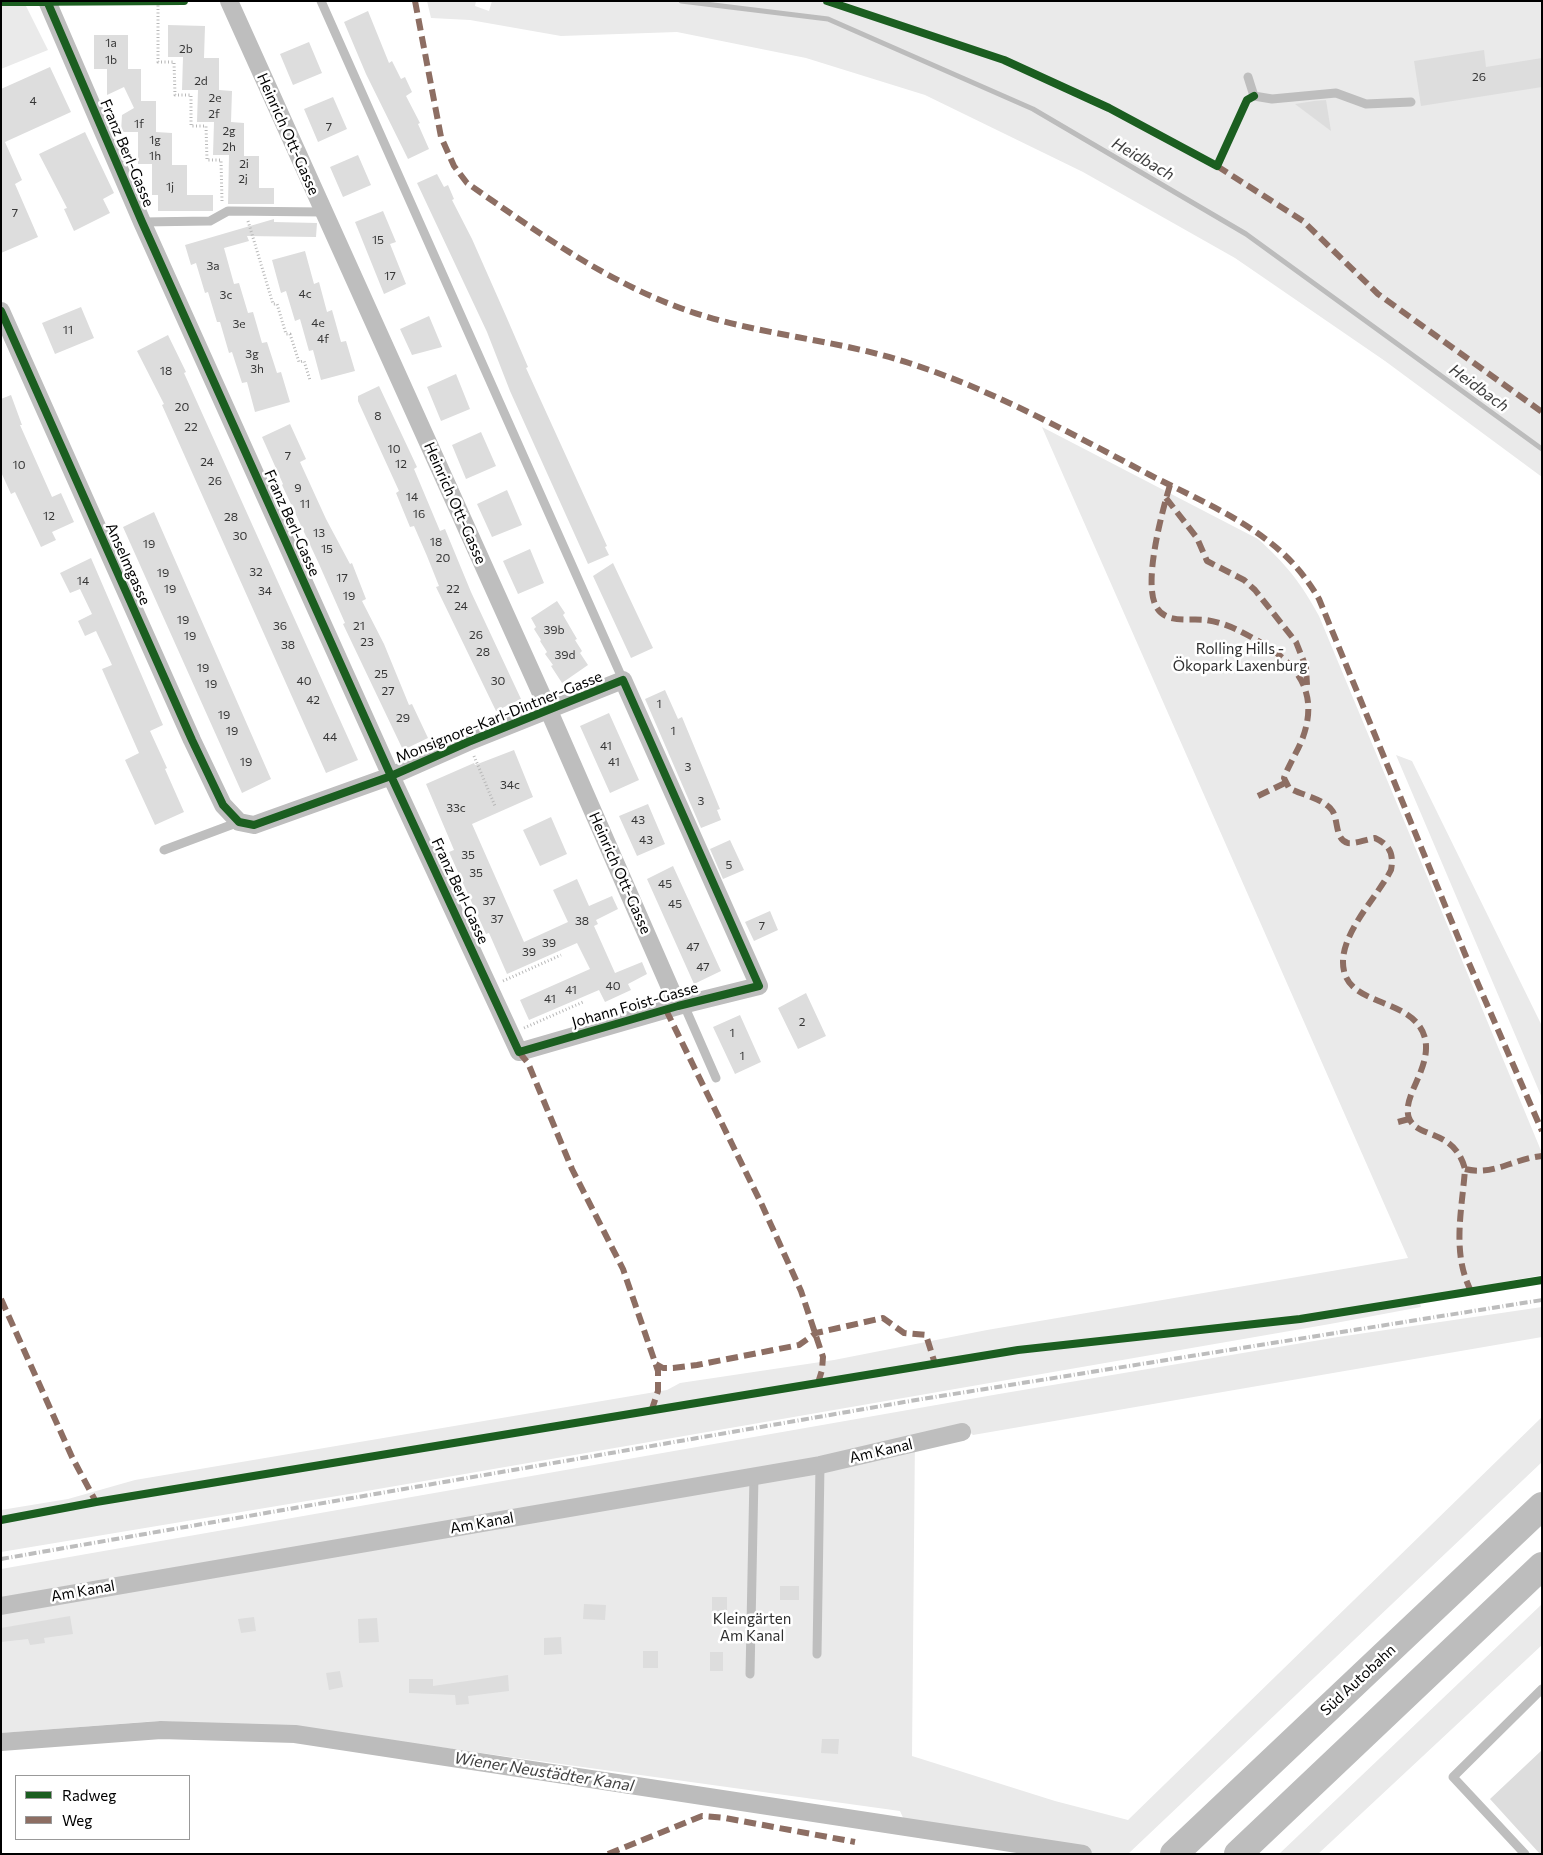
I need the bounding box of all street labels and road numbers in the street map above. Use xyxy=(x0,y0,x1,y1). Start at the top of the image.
street label: Heinrich Ott-Gasse xyxy=(253,70,323,198)
street label: Franz Berl-Gasse xyxy=(96,97,158,209)
street label: Heinrich Ott-Gasse xyxy=(420,439,490,567)
street label: Franz Berl-Gasse xyxy=(260,467,324,579)
street label: Anselmgasse xyxy=(102,520,154,608)
street label: Monsignore-Karl-Dintner-Gasse xyxy=(393,667,605,767)
street label: Heinrich Ott-Gasse xyxy=(585,809,655,937)
street label: Franz Berl-Gasse xyxy=(428,835,492,947)
street label: Johann Foist-Gasse xyxy=(570,978,700,1032)
street label: Am Kanal xyxy=(848,1435,914,1467)
street label: Am Kanal xyxy=(449,1509,515,1537)
street label: Am Kanal xyxy=(50,1577,116,1605)
street label: Süd Autobahn xyxy=(1317,1641,1399,1719)

